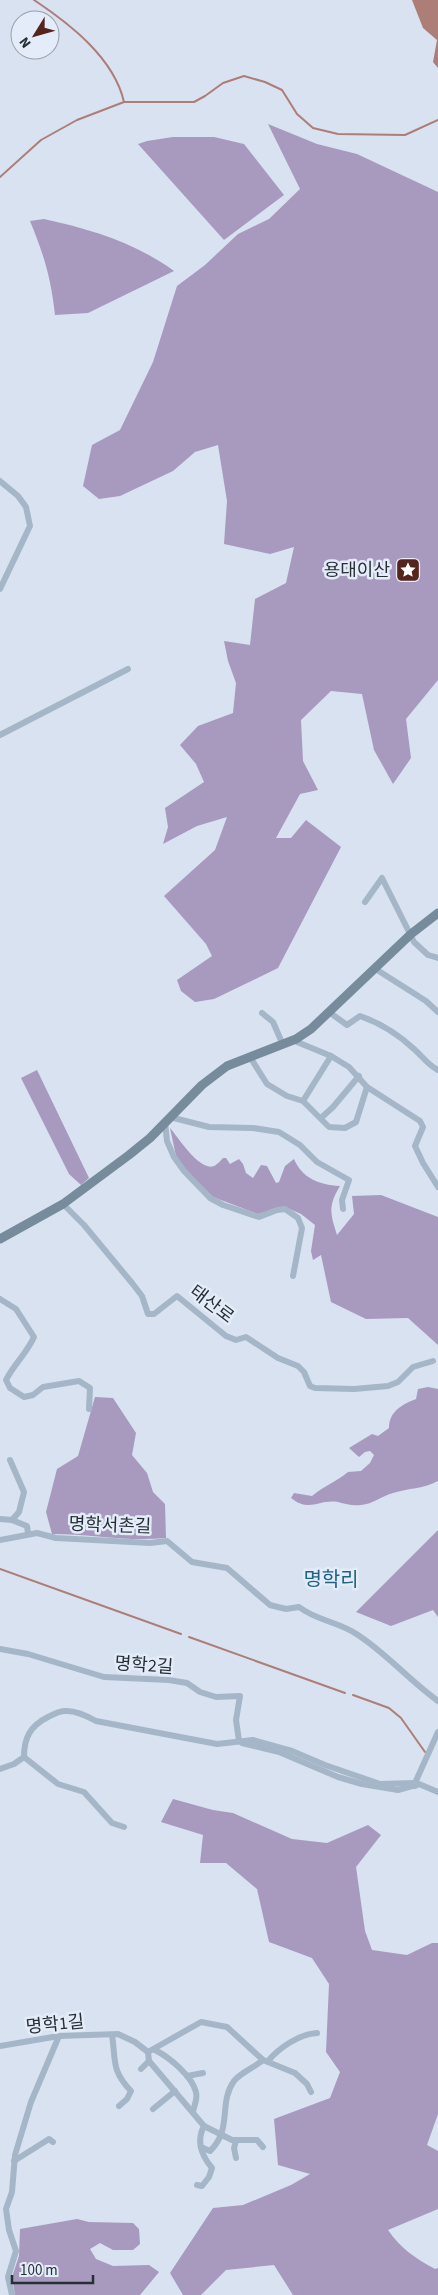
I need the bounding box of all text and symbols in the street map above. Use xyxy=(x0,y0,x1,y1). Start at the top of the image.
north arrow xyxy=(10,10,60,60)
text: N xyxy=(15,32,36,52)
place icon: 용대이산 xyxy=(395,557,421,583)
place label: 용대이산 xyxy=(324,558,390,583)
street label: 태산로 xyxy=(184,1279,239,1329)
street label: 명학서촌길 xyxy=(68,1512,152,1539)
district label: 명학리 xyxy=(303,1566,359,1594)
street label: 명학2길 xyxy=(114,1651,174,1680)
street label: 명학1길 xyxy=(25,2009,86,2040)
scale bar xyxy=(12,2252,94,2284)
text: 100 m xyxy=(20,2260,58,2281)

